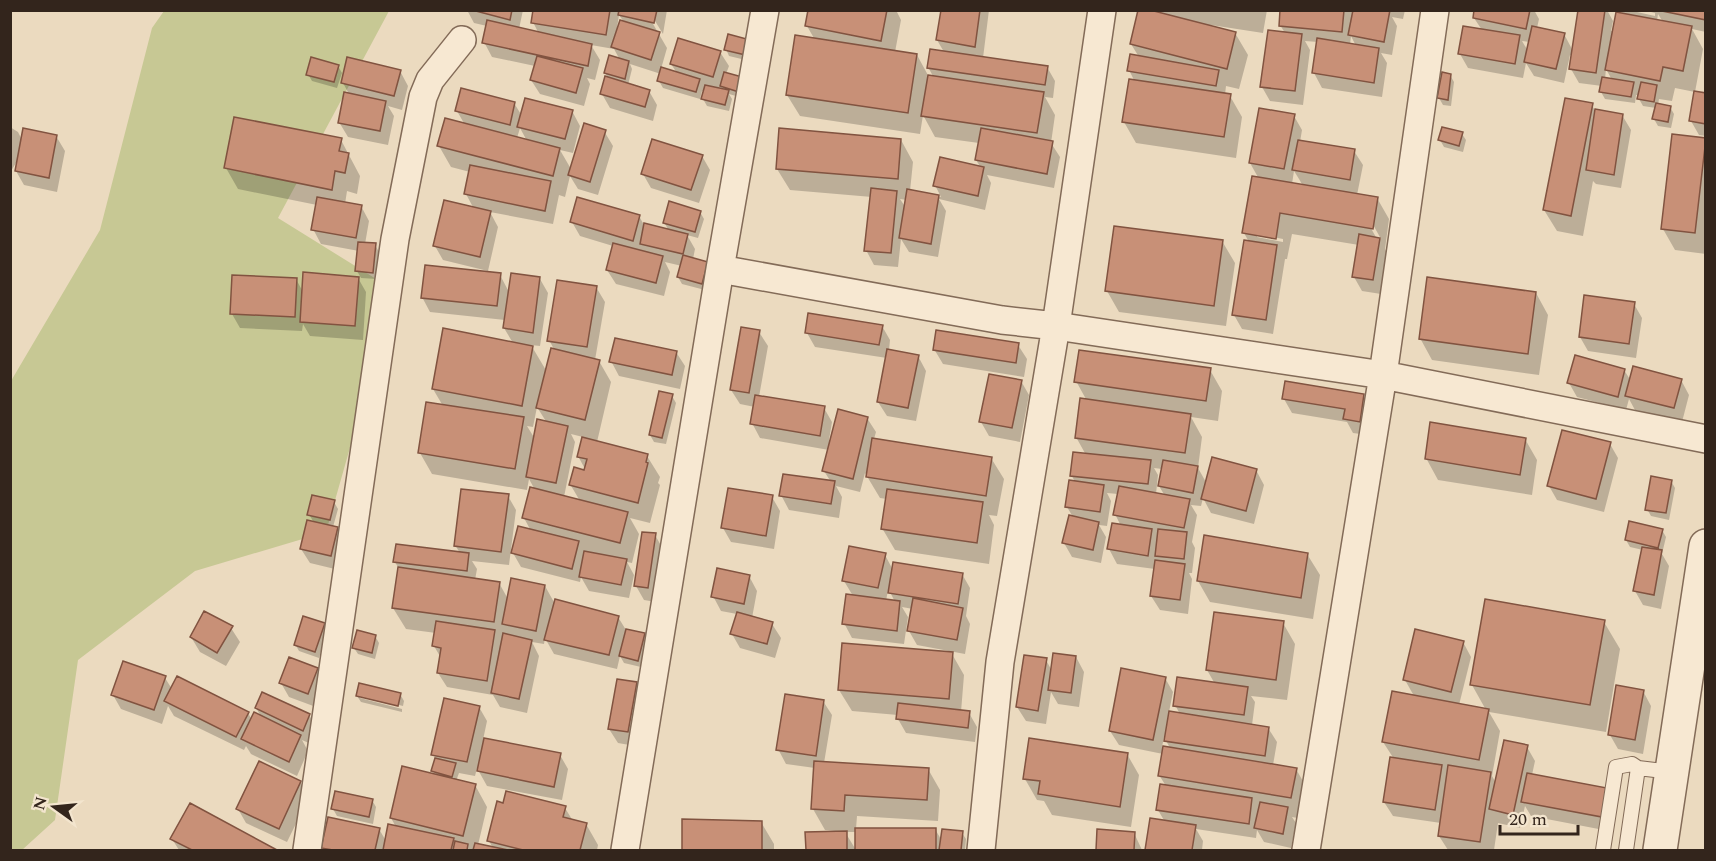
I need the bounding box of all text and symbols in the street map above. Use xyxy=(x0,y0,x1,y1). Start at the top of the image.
north arrow xyxy=(24,777,84,837)
text: N xyxy=(27,794,54,813)
scale bar xyxy=(1500,798,1578,836)
text: 20 m xyxy=(1509,806,1547,833)

